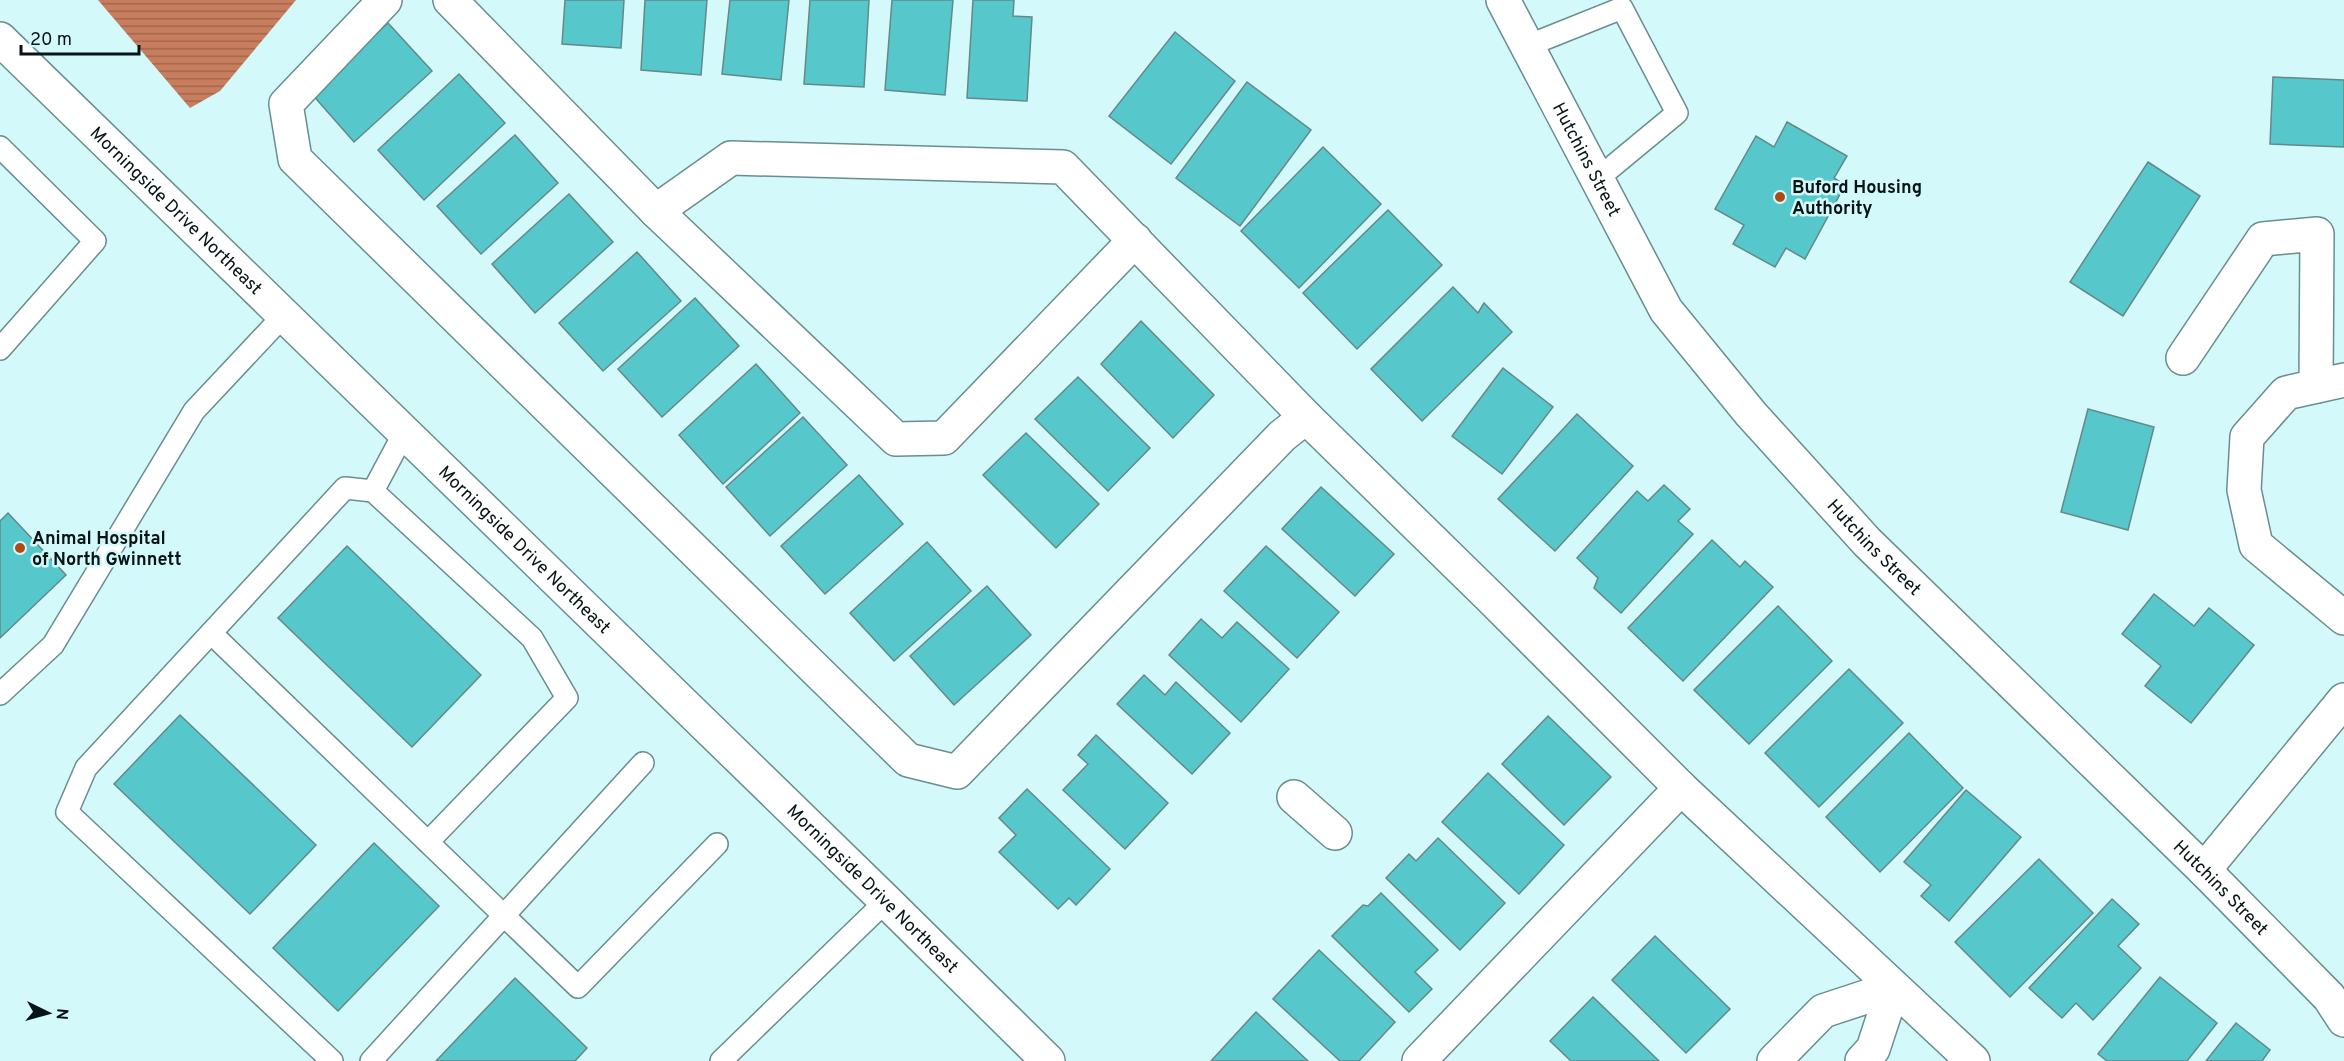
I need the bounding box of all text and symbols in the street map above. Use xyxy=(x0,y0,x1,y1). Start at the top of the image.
scale bar xyxy=(21,18,140,56)
text: 20 m xyxy=(30,29,72,52)
street label: Hutchins Street xyxy=(1546,99,1625,221)
street label: Morningside Drive Northeast xyxy=(84,123,266,301)
place label: Buford Housing Authority xyxy=(1792,177,1922,221)
marker: Buford Housing Authority xyxy=(1773,190,1787,204)
street label: Morningside Drive Northeast xyxy=(433,461,615,640)
street label: Hutchins Street xyxy=(1821,495,1925,601)
place label: Animal Hospital of North Gwinnett xyxy=(32,528,182,572)
marker: Animal Hospital of North Gwinnett xyxy=(13,541,27,555)
street label: Morningside Drive Northeast xyxy=(781,800,963,979)
street label: Hutchins Street xyxy=(2167,836,2272,941)
north arrow xyxy=(18,983,78,1043)
text: N xyxy=(50,1008,71,1021)

